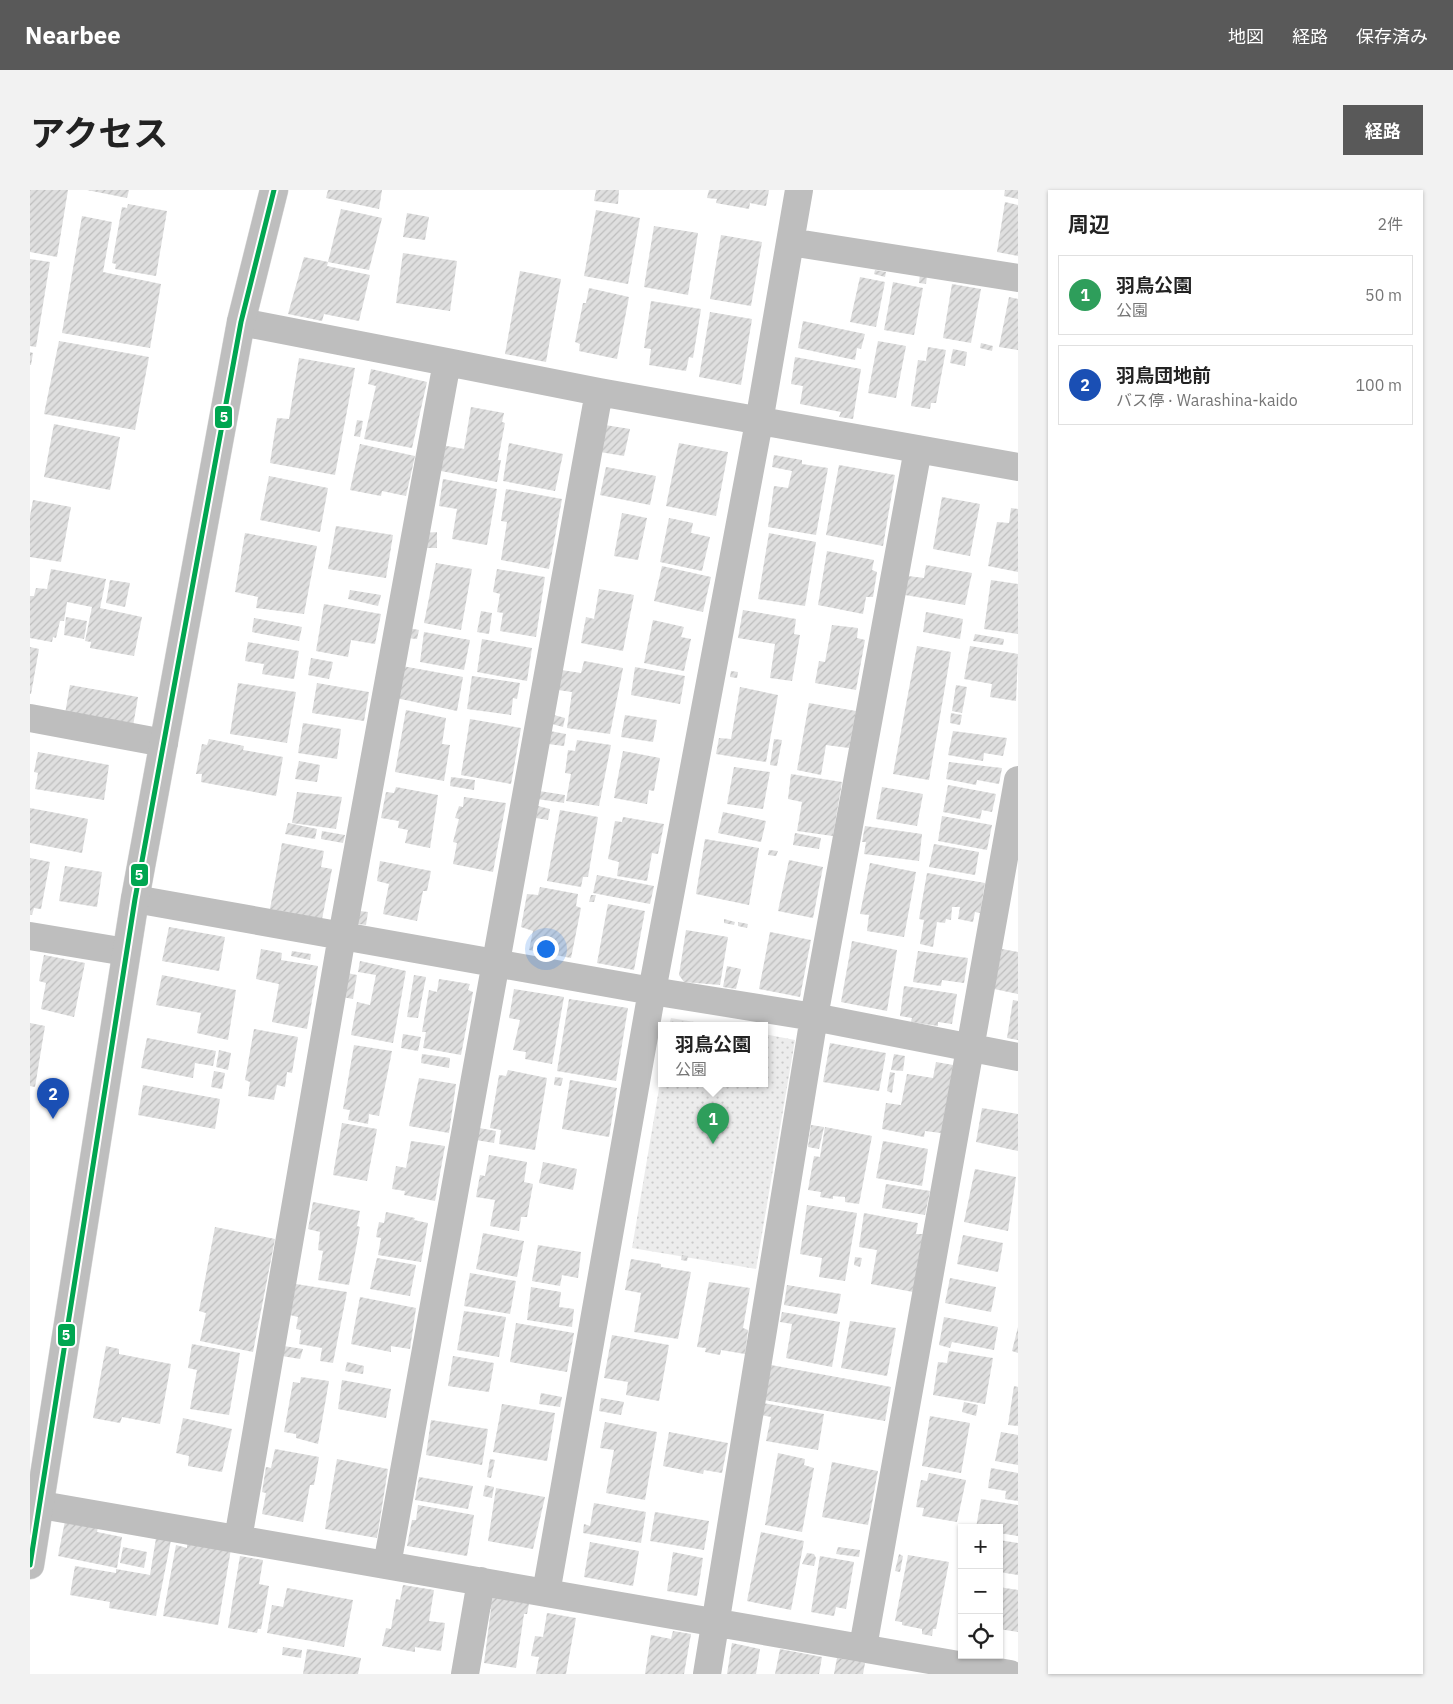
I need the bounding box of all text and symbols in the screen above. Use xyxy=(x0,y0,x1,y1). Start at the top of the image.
text: Nearbee xyxy=(25,19,121,51)
text: 地図 xyxy=(1228,25,1264,48)
text: 経路 xyxy=(1292,25,1328,48)
text: 保存済み xyxy=(1356,25,1428,48)
button: 経路 xyxy=(1343,105,1423,155)
text: アクセス xyxy=(30,110,168,156)
text: 周辺 xyxy=(1068,210,1110,238)
text: 2件 xyxy=(1377,214,1403,234)
text: 羽鳥公園 xyxy=(1116,273,1192,297)
text: 1 xyxy=(1080,285,1090,305)
text: 50 m xyxy=(1365,285,1402,305)
text: 公園 xyxy=(1116,300,1148,320)
text: 羽鳥団地前 xyxy=(1116,363,1211,387)
text: 2 xyxy=(1080,375,1090,395)
text: 100 m xyxy=(1355,375,1402,395)
text: バス停 · Warashina-kaido xyxy=(1116,390,1298,410)
line badge: 5 xyxy=(214,405,233,429)
text: 5 xyxy=(220,408,228,426)
line badge: 5 xyxy=(130,863,149,887)
text: 5 xyxy=(135,866,143,884)
your location xyxy=(533,936,559,962)
popup xyxy=(658,1022,768,1087)
text: 羽鳥公園 xyxy=(675,1032,751,1056)
text: 公園 xyxy=(675,1059,707,1079)
pin: 2 xyxy=(37,1078,69,1119)
pin: 1 xyxy=(697,1103,729,1144)
line badge: 5 xyxy=(57,1323,76,1347)
text: 5 xyxy=(62,1326,70,1344)
map controls xyxy=(958,1524,1003,1659)
button: + xyxy=(958,1524,1003,1569)
button: − xyxy=(958,1569,1003,1614)
button: locate xyxy=(958,1614,1003,1659)

